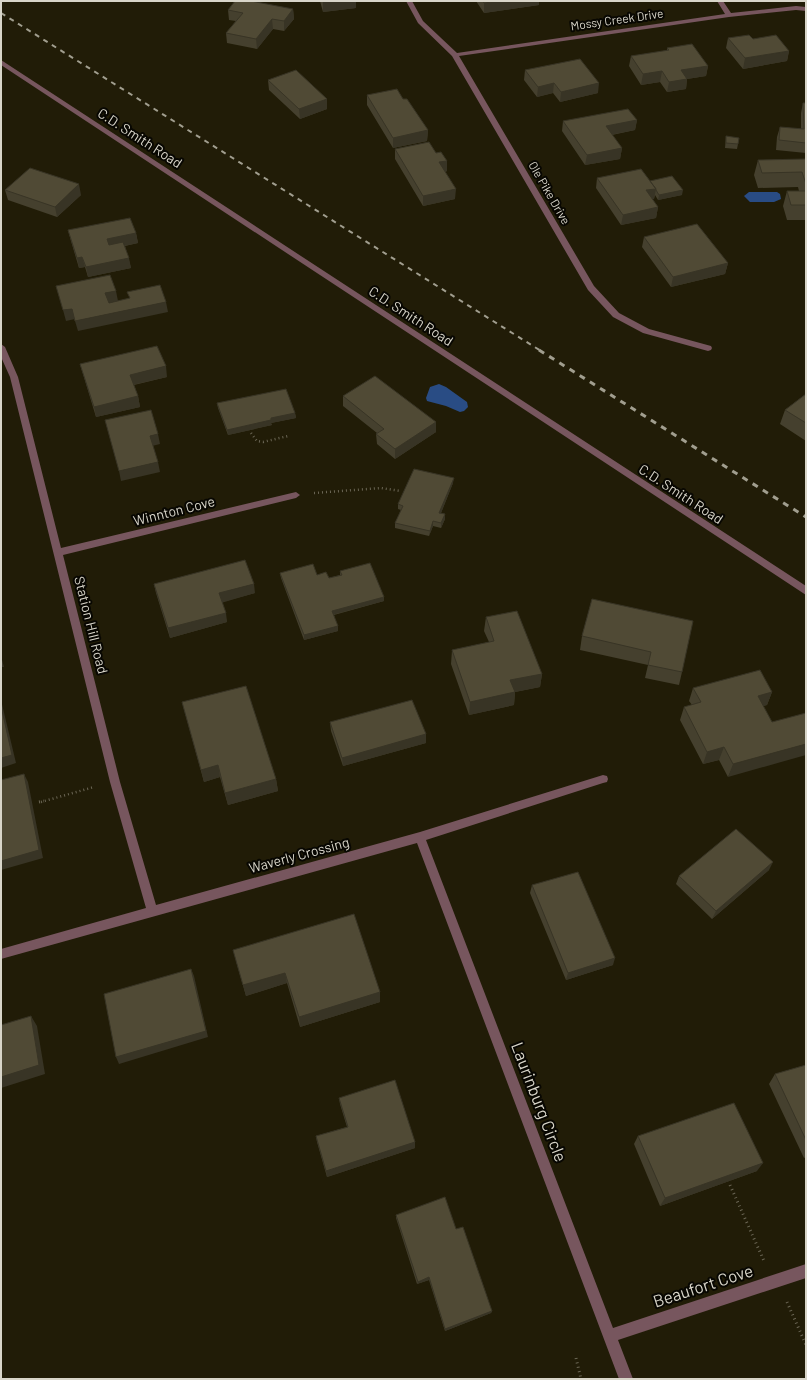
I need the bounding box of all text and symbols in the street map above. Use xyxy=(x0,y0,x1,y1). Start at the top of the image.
street label: Mossy Creek Drive xyxy=(570,6,664,32)
street label: C.D. Smith Road xyxy=(95,104,186,171)
street label: Ole Pike Drive xyxy=(526,158,574,227)
street label: C.D. Smith Road xyxy=(366,282,457,349)
street label: C.D. Smith Road xyxy=(636,460,727,527)
street label: Winnton Cove xyxy=(131,492,216,529)
street label: Station Hill Road xyxy=(71,574,112,675)
street label: Waverly Crossing xyxy=(247,833,351,876)
street label: Laurinburg Circle xyxy=(508,1039,572,1164)
street label: Beaufort Cove xyxy=(650,1259,755,1311)

